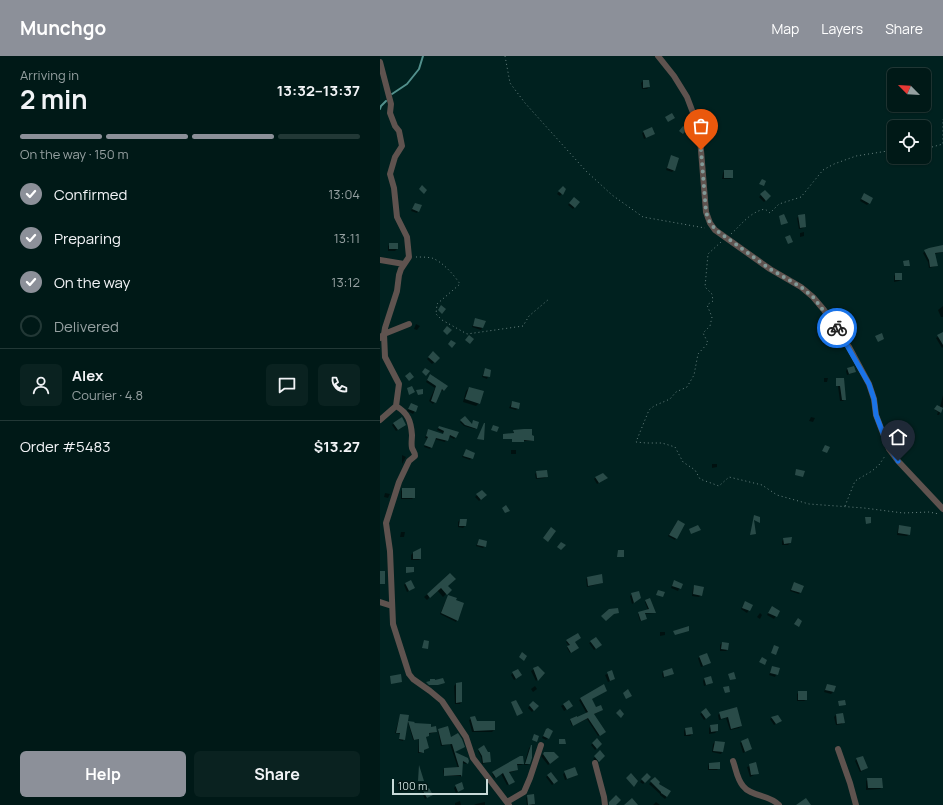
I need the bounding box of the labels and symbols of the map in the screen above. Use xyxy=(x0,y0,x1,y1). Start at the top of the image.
north arrow xyxy=(887,68,931,112)
pin xyxy=(684,109,718,150)
courier xyxy=(817,308,857,348)
pin xyxy=(881,420,915,461)
scale bar xyxy=(392,777,488,796)

